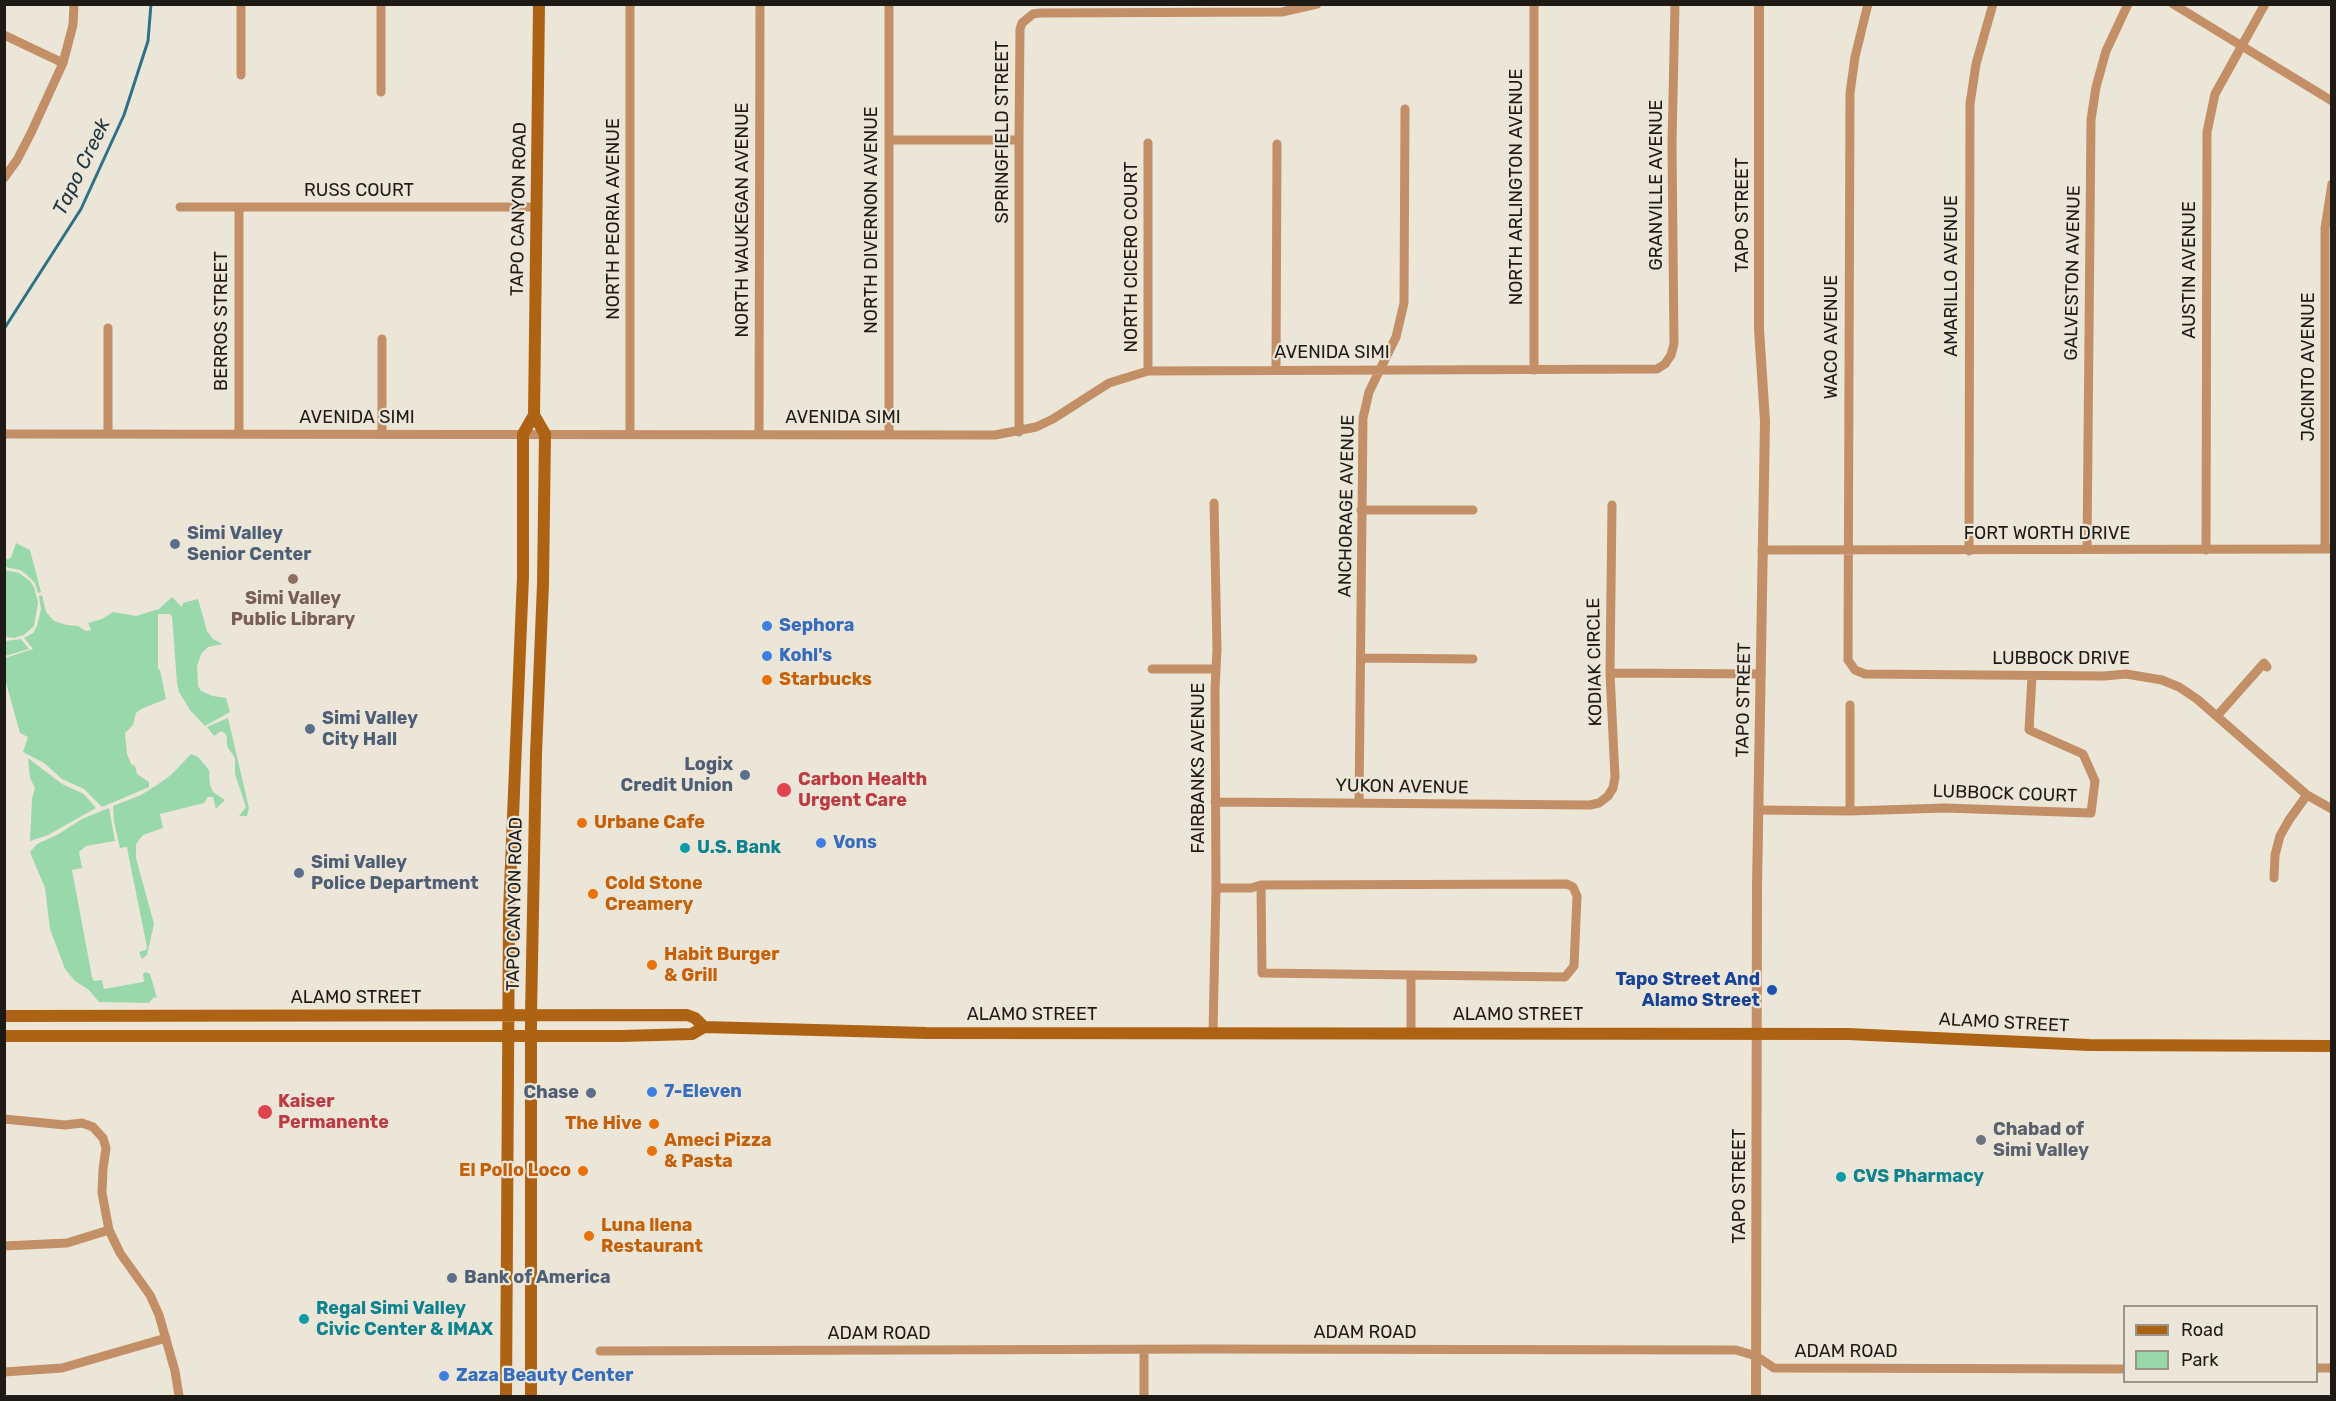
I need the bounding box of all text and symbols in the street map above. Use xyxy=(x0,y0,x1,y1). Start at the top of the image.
street label: SPRINGFIELD STREET xyxy=(992,40,1014,224)
street label: NORTH ARLINGTON AVENUE xyxy=(1506,69,1528,305)
street label: GRANVILLE AVENUE xyxy=(1646,100,1668,270)
street label: NORTH WAUKEGAN AVENUE xyxy=(732,103,754,337)
street label: NORTH DIVERNON AVENUE xyxy=(861,106,883,334)
water label: Tapo Creek xyxy=(48,115,116,219)
street label: NORTH PEORIA AVENUE xyxy=(603,118,625,320)
street label: TAPO CANYON ROAD xyxy=(507,122,531,296)
street label: TAPO STREET xyxy=(1732,158,1754,272)
street label: NORTH CICERO COURT xyxy=(1121,161,1143,353)
street label: RUSS COURT xyxy=(304,180,414,202)
street label: GALVESTON AVENUE xyxy=(2061,185,2085,361)
street label: AMARILLO AVENUE xyxy=(1941,195,1963,357)
street label: AUSTIN AVENUE xyxy=(2179,201,2201,339)
street label: BERROS STREET xyxy=(211,251,233,391)
street label: WACO AVENUE xyxy=(1821,275,1843,399)
street label: JACINTO AVENUE xyxy=(2298,292,2320,442)
street label: AVENIDA SIMI xyxy=(1274,342,1390,364)
street label: AVENIDA SIMI xyxy=(299,407,415,429)
street label: AVENIDA SIMI xyxy=(785,407,901,429)
street label: ANCHORAGE AVENUE xyxy=(1335,414,1359,598)
place label: Simi Valley Senior Center xyxy=(187,523,311,566)
street label: FORT WORTH DRIVE xyxy=(1964,523,2130,545)
marker: Simi Valley Senior Center xyxy=(168,537,182,551)
marker: Simi Valley Public Library xyxy=(286,572,300,586)
place label: Simi Valley Public Library xyxy=(231,588,355,630)
street label: KODIAK CIRCLE xyxy=(1583,597,1607,727)
place label: Sephora xyxy=(779,615,854,637)
marker: Sephora xyxy=(760,619,774,633)
street label: TAPO STREET xyxy=(1732,642,1756,758)
place label: Kohl's xyxy=(779,645,832,667)
street label: LUBBOCK DRIVE xyxy=(1992,648,2130,670)
marker: Kohl's xyxy=(760,649,774,663)
place label: Starbucks xyxy=(779,669,872,691)
marker: Starbucks xyxy=(760,673,774,687)
street label: FAIRBANKS AVENUE xyxy=(1188,682,1210,854)
place label: Simi Valley City Hall xyxy=(322,708,418,750)
marker: Simi Valley City Hall xyxy=(303,722,317,736)
place label: Logix Credit Union xyxy=(620,754,733,796)
marker: Logix Credit Union xyxy=(738,768,752,782)
place label: Carbon Health Urgent Care xyxy=(798,769,927,812)
street label: YUKON AVENUE xyxy=(1335,775,1469,799)
marker: Carbon Health Urgent Care xyxy=(775,781,793,799)
street label: LUBBOCK COURT xyxy=(1932,781,2078,807)
place label: Urbane Cafe xyxy=(594,812,705,834)
marker: Urbane Cafe xyxy=(575,816,589,830)
street label: TAPO CANYON ROAD xyxy=(503,817,527,991)
place label: Vons xyxy=(833,832,877,854)
marker: Vons xyxy=(814,836,828,850)
place label: U.S. Bank xyxy=(697,837,781,859)
marker: U.S. Bank xyxy=(678,841,692,855)
place label: Simi Valley Police Department xyxy=(311,852,479,894)
marker: Simi Valley Police Department xyxy=(292,866,306,880)
place label: Cold Stone Creamery xyxy=(605,873,703,916)
marker: Cold Stone Creamery xyxy=(586,887,600,901)
place label: Habit Burger & Grill xyxy=(664,944,779,986)
marker: Habit Burger & Grill xyxy=(645,958,659,972)
place label: Tapo Street And Alamo Street xyxy=(1616,969,1760,1012)
marker: Tapo Street And Alamo Street xyxy=(1765,983,1779,997)
street label: ALAMO STREET xyxy=(291,987,421,1009)
street label: ALAMO STREET xyxy=(967,1004,1097,1026)
street label: ALAMO STREET xyxy=(1453,1004,1583,1026)
street label: ALAMO STREET xyxy=(1938,1009,2070,1037)
place label: 7-Eleven xyxy=(664,1081,742,1103)
place label: Chase xyxy=(523,1082,579,1104)
marker: 7-Eleven xyxy=(645,1085,659,1099)
marker: Chase xyxy=(584,1086,598,1100)
place label: Kaiser Permanente xyxy=(278,1091,389,1134)
marker: Kaiser Permanente xyxy=(256,1103,274,1121)
place label: The Hive xyxy=(565,1113,642,1135)
marker: The Hive xyxy=(647,1117,661,1131)
place label: Chabad of Simi Valley xyxy=(1993,1119,2089,1162)
street label: TAPO STREET xyxy=(1729,1129,1751,1243)
place label: Ameci Pizza & Pasta xyxy=(664,1130,772,1172)
marker: Chabad of Simi Valley xyxy=(1974,1133,1988,1147)
marker: Ameci Pizza & Pasta xyxy=(645,1144,659,1158)
place label: El Pollo Loco xyxy=(459,1160,571,1182)
marker: El Pollo Loco xyxy=(576,1164,590,1178)
place label: CVS Pharmacy xyxy=(1853,1166,1984,1188)
marker: CVS Pharmacy xyxy=(1834,1170,1848,1184)
place label: Luna llena Restaurant xyxy=(601,1215,703,1258)
marker: Luna llena Restaurant xyxy=(582,1229,596,1243)
place label: Bank of America xyxy=(464,1267,611,1289)
marker: Bank of America xyxy=(445,1271,459,1285)
place label: Regal Simi Valley Civic Center & IMAX xyxy=(316,1298,493,1340)
legend xyxy=(2123,1305,2318,1383)
marker: Regal Simi Valley Civic Center & IMAX xyxy=(297,1312,311,1326)
text: Road xyxy=(2181,1319,2224,1341)
street label: ADAM ROAD xyxy=(1313,1322,1417,1344)
street label: ADAM ROAD xyxy=(827,1323,931,1345)
street label: ADAM ROAD xyxy=(1794,1341,1898,1363)
text: Park xyxy=(2181,1349,2218,1371)
place label: Zaza Beauty Center xyxy=(456,1365,633,1387)
marker: Zaza Beauty Center xyxy=(437,1369,451,1383)

